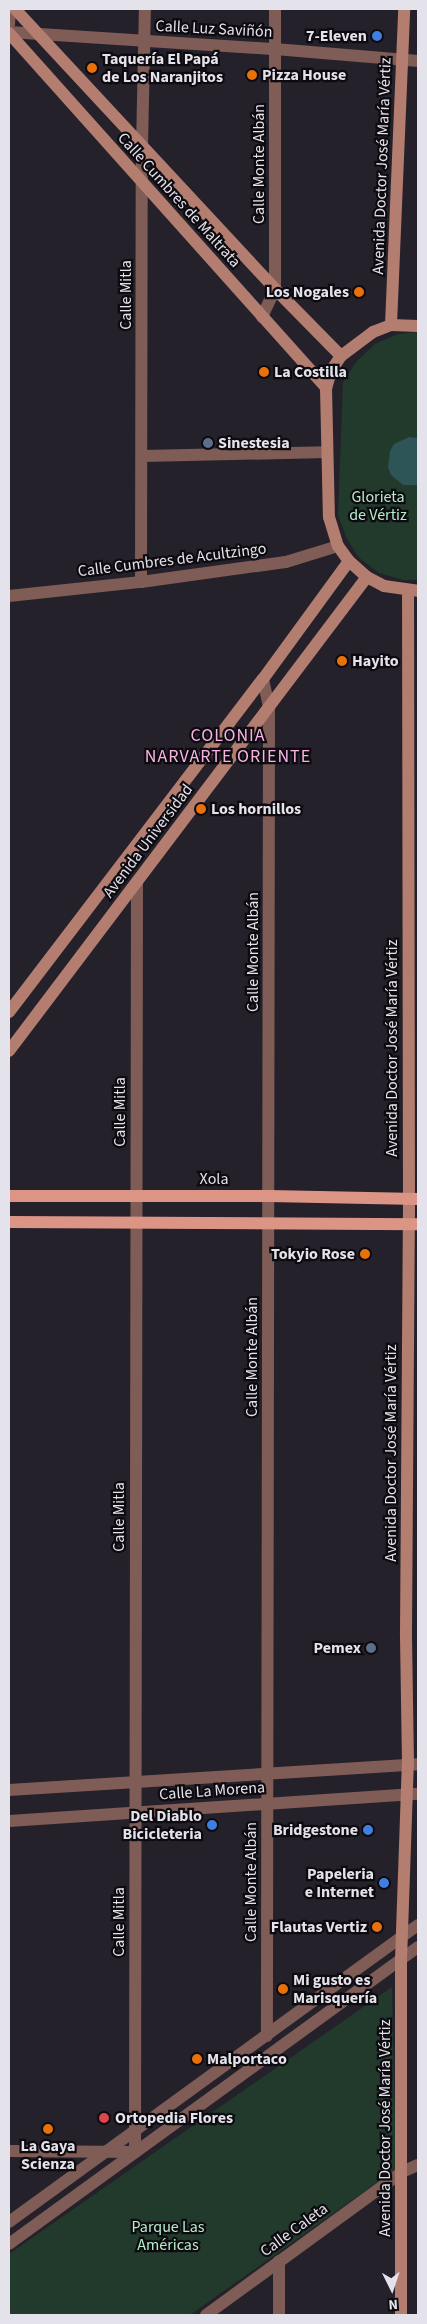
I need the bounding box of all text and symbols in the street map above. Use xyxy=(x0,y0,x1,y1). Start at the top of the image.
street label: Calle Luz Saviñón xyxy=(155,16,273,42)
place label: 7-Eleven xyxy=(306,26,367,46)
marker: 7-Eleven xyxy=(371,30,383,42)
place label: Taquería El Papá de Los Naranjitos xyxy=(102,49,223,87)
street label: Avenida Doctor José María Vértiz xyxy=(369,57,395,275)
marker: Taquería El Papá de Los Naranjitos xyxy=(86,62,98,74)
place label: Pizza House xyxy=(262,65,346,85)
marker: Pizza House xyxy=(246,69,258,81)
street label: Calle Monte Albán xyxy=(249,104,269,224)
street label: Calle Cumbres de Maltrata xyxy=(113,129,245,271)
street label: Calle Mitla xyxy=(116,260,136,330)
place label: Los Nogales xyxy=(266,282,349,302)
marker: Los Nogales xyxy=(353,286,365,298)
place label: La Costilla xyxy=(274,362,347,382)
marker: La Costilla xyxy=(258,366,270,378)
place label: Sinestesia xyxy=(218,433,290,453)
marker: Sinestesia xyxy=(202,437,214,449)
park label: Glorieta de Vértiz xyxy=(349,487,407,525)
street label: Calle Cumbres de Acultzingo xyxy=(77,539,267,581)
place label: Hayito xyxy=(352,651,399,671)
marker: Hayito xyxy=(336,655,348,667)
district label: COLONIA NARVARTE ORIENTE xyxy=(143,726,313,769)
street label: Avenida Universidad xyxy=(99,780,197,902)
place label: Los hornillos xyxy=(211,799,301,819)
marker: Los hornillos xyxy=(195,803,207,815)
street label: Calle Monte Albán xyxy=(243,892,263,1012)
street label: Avenida Doctor José María Vértiz xyxy=(382,939,402,1157)
street label: Calle Mitla xyxy=(110,1077,130,1147)
street label: Xola xyxy=(200,1169,228,1189)
place label: Tokyio Rose xyxy=(271,1244,355,1264)
marker: Tokyio Rose xyxy=(359,1248,371,1260)
street label: Calle Monte Albán xyxy=(242,1297,262,1417)
street label: Avenida Doctor José María Vértiz xyxy=(381,1344,401,1562)
street label: Calle Mitla xyxy=(109,1482,129,1552)
place label: Pemex xyxy=(314,1638,361,1658)
marker: Pemex xyxy=(365,1642,377,1654)
street label: Calle La Morena xyxy=(158,1778,266,1804)
place label: Del Diablo Bicicleteria xyxy=(122,1806,202,1844)
marker: Del Diablo Bicicleteria xyxy=(206,1819,218,1831)
place label: Bridgestone xyxy=(273,1820,358,1840)
street label: Calle Monte Albán xyxy=(241,1822,261,1942)
marker: Bridgestone xyxy=(362,1824,374,1836)
place label: Papeleria e Internet xyxy=(305,1864,374,1902)
marker: Papeleria e Internet xyxy=(378,1877,390,1889)
street label: Calle Mitla xyxy=(109,1887,129,1957)
place label: Flautas Vertiz xyxy=(271,1917,367,1937)
marker: Flautas Vertiz xyxy=(371,1921,383,1933)
place label: Mi gusto es Marisquería xyxy=(293,1970,377,2008)
marker: Mi gusto es Marisquería xyxy=(277,1983,289,1995)
street label: Avenida Doctor José María Vértiz xyxy=(375,2019,395,2237)
place label: Malportaco xyxy=(207,2049,287,2069)
marker: Malportaco xyxy=(191,2053,203,2065)
place label: Ortopedia Flores xyxy=(115,2108,233,2128)
marker: Ortopedia Flores xyxy=(97,2111,111,2125)
marker: La Gaya Scienza xyxy=(42,2123,54,2135)
place label: La Gaya Scienza xyxy=(20,2136,76,2174)
street label: Calle Caleta xyxy=(257,2199,331,2261)
park label: Parque Las Américas xyxy=(131,2217,205,2255)
north arrow xyxy=(367,2264,417,2314)
text: N xyxy=(388,2294,398,2314)

